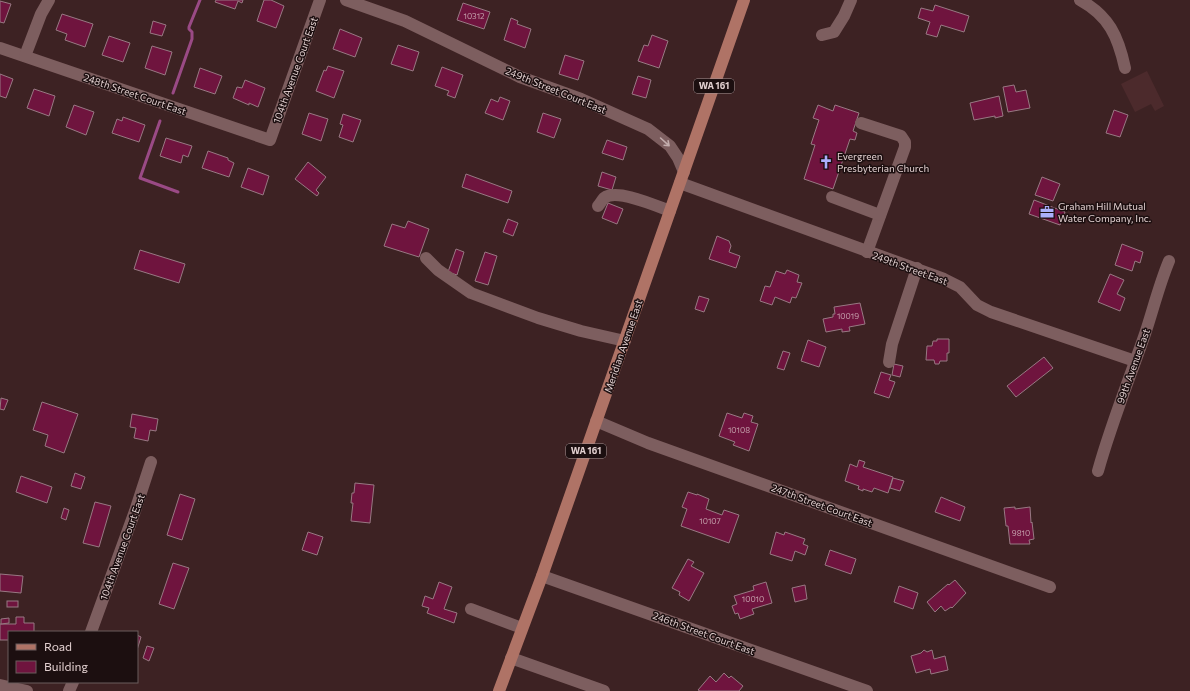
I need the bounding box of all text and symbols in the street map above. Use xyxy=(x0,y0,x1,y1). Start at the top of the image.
house number: 10312 xyxy=(463,11,485,21)
street label: 104th Avenue Court East xyxy=(270,15,320,125)
street label: 249th Street Court East xyxy=(504,64,608,116)
street label: 248th Street Court East xyxy=(82,71,188,117)
road number: WA 161 xyxy=(694,79,734,93)
one-way arrow xyxy=(660,137,670,147)
place label: Evergreen Presbyterian Church xyxy=(837,150,929,174)
church icon: Evergreen Presbyterian Church xyxy=(818,154,834,170)
place label: Graham Hill Mutual Water Company, Inc. xyxy=(1058,200,1151,224)
office icon: Graham Hill Mutual Water Company, Inc. xyxy=(1039,204,1055,220)
street label: 249th Street East xyxy=(871,249,949,287)
street label: Meridian Avenue East xyxy=(601,298,645,394)
house number: 10019 xyxy=(837,311,859,321)
street label: 99th Avenue East xyxy=(1114,327,1152,405)
house number: 10108 xyxy=(728,425,750,435)
road number: WA 161 xyxy=(566,444,606,458)
street label: 247th Street Court East xyxy=(770,481,874,529)
street label: 104th Avenue Court East xyxy=(97,492,147,602)
house number: 10107 xyxy=(699,516,721,526)
house number: 9810 xyxy=(1012,528,1030,538)
house number: 10010 xyxy=(742,594,764,604)
street label: 246th Street Court East xyxy=(651,609,757,657)
legend xyxy=(8,631,138,683)
text: Road xyxy=(44,639,72,653)
text: Building xyxy=(44,659,88,673)

